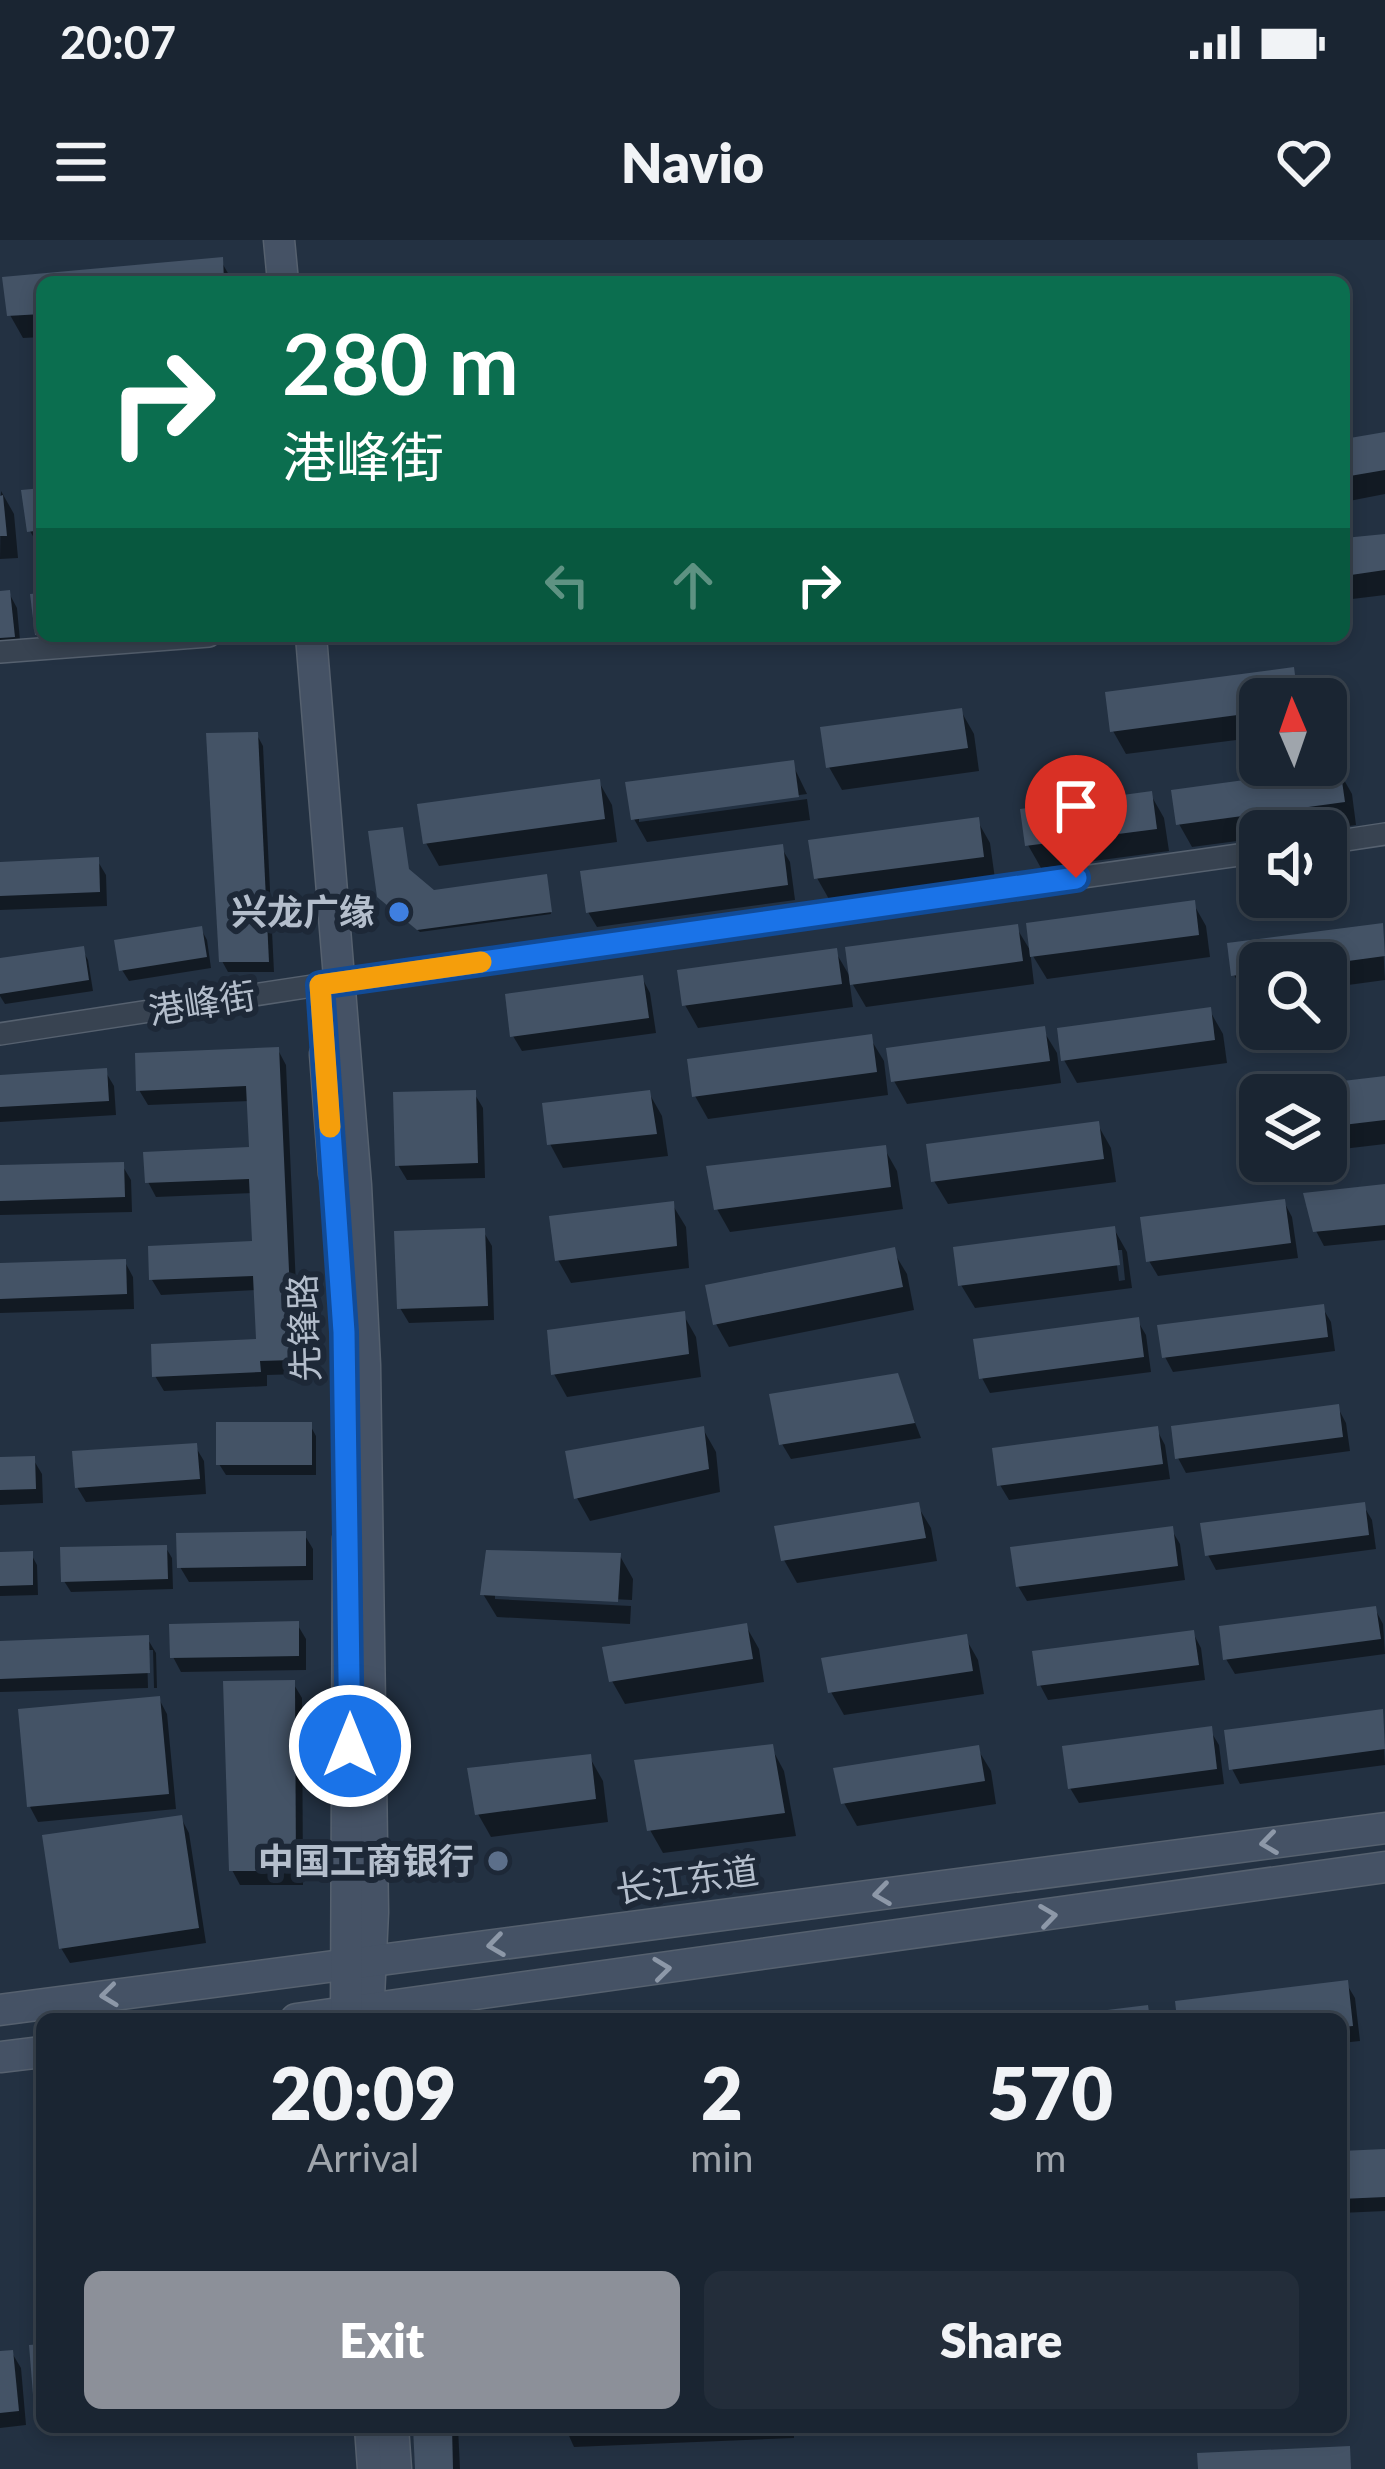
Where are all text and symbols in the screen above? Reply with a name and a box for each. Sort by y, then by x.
text: 20:07 [60,15,176,69]
icon: menu [48,129,114,195]
icon: heart [1271,129,1337,195]
text: Navio [621,130,764,195]
text: 280 m [282,312,519,413]
icon: right [84,324,240,480]
text: 港峰街 [282,424,444,489]
icon: left [534,552,600,618]
icon: ahead [660,552,726,618]
icon: right [786,552,852,618]
north arrow [1239,678,1347,786]
map controls [1239,678,1347,1182]
pin [1025,755,1127,878]
icon: arrive [1043,773,1109,839]
button: sound [1239,810,1347,918]
place label: 兴龙广缘 [231,889,375,933]
marker: 兴龙广缘 [386,899,412,925]
button: search [1239,942,1347,1050]
street label: 港峰街 [145,972,259,1032]
button: layers [1239,1074,1347,1182]
street label: 先锋路 [279,1273,327,1383]
position arrow [287,1683,413,1809]
one-way arrow [1259,1829,1279,1855]
place label: 中国工商银行 [258,1838,474,1882]
street label: 长江东道 [612,1847,761,1911]
marker: 中国工商银行 [485,1848,511,1874]
one-way arrow [873,1880,892,1906]
one-way arrow [1038,1904,1058,1930]
one-way arrow [486,1931,506,1957]
one-way arrow [652,1957,672,1983]
one-way arrow [99,1982,119,2008]
text: 20:09 [270,2049,456,2135]
text: 2 [701,2049,743,2135]
text: 570 [988,2049,1113,2135]
text: Arrival [307,2134,419,2180]
text: min [690,2134,754,2180]
text: m [1034,2134,1066,2180]
button: Exit [84,2271,680,2409]
button: Share [704,2271,1299,2409]

